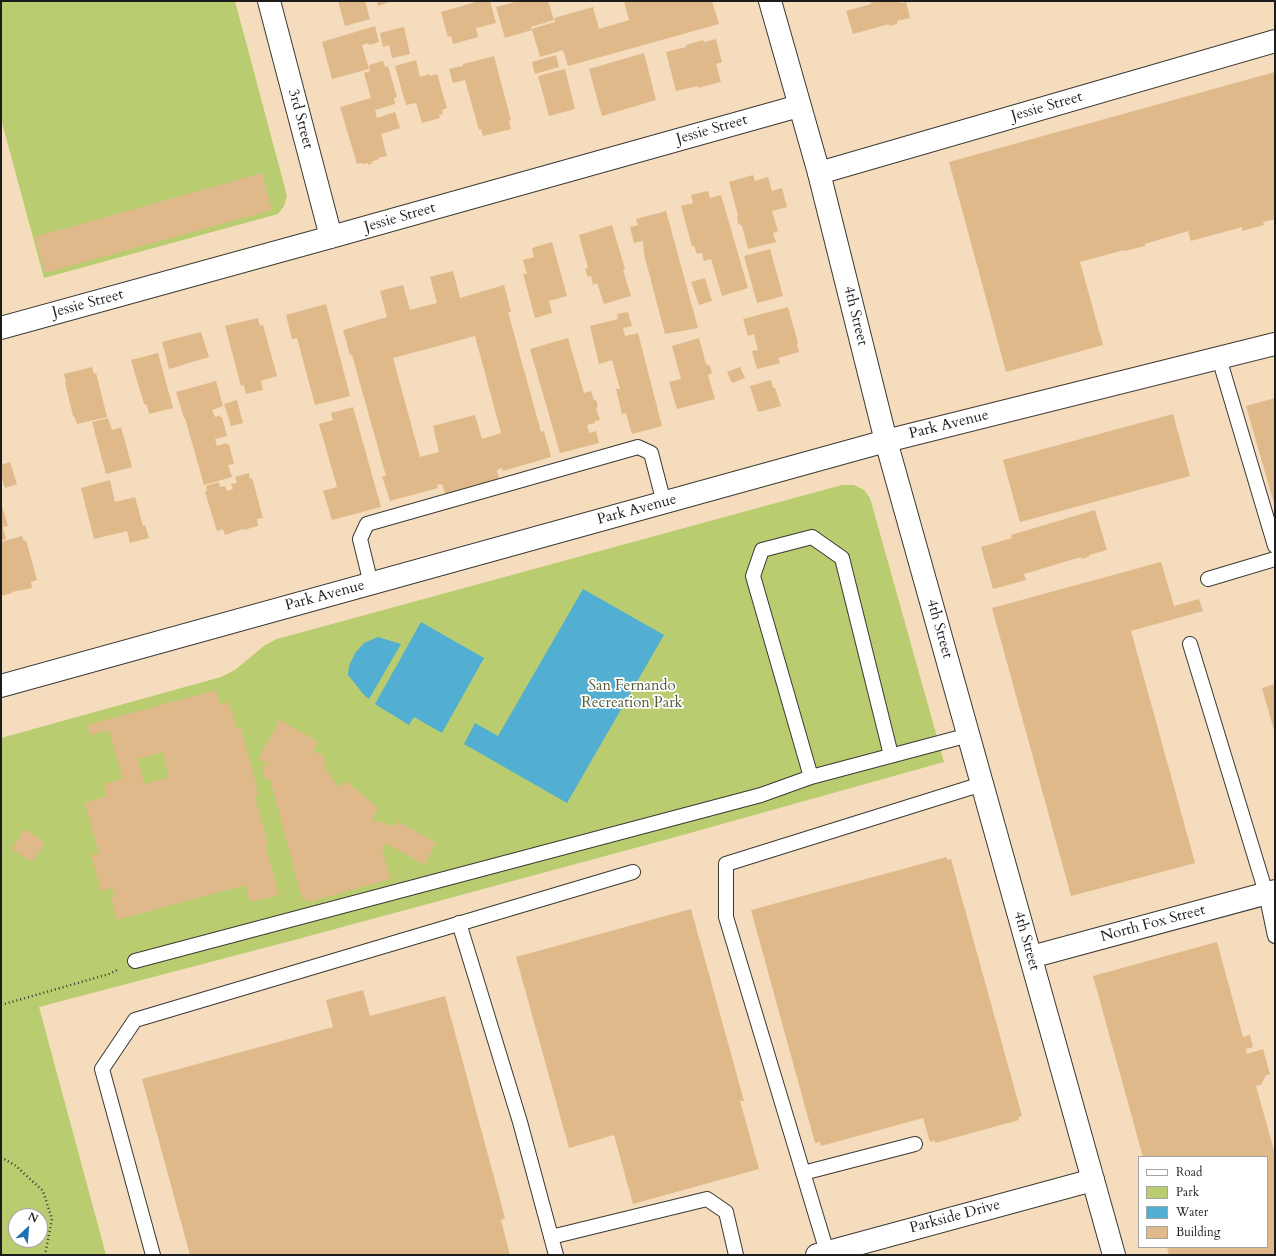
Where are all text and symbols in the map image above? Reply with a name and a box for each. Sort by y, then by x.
street label: 3rd Street [283,87,317,151]
street label: Jessie Street [1009,88,1085,126]
street label: Jessie Street [674,111,750,149]
street label: Jessie Street [362,199,438,237]
street label: 4th Street [839,284,871,348]
street label: Jessie Street [50,286,126,322]
street label: Park Avenue [907,406,991,444]
street label: Park Avenue [595,491,679,529]
street label: Park Avenue [283,577,367,615]
street label: 4th Street [922,597,956,661]
park label: San Fernando Recreation Park [581,678,683,713]
street label: North Fox Street [1099,901,1207,947]
street label: 4th Street [1009,909,1043,973]
legend [1138,1156,1268,1248]
text: Road [1176,1164,1202,1180]
text: Park [1176,1184,1199,1200]
street label: Parkside Drive [908,1196,1002,1238]
text: Water [1176,1204,1208,1220]
north arrow [8,1208,48,1248]
text: N [25,1209,41,1226]
text: Building [1176,1224,1220,1240]

